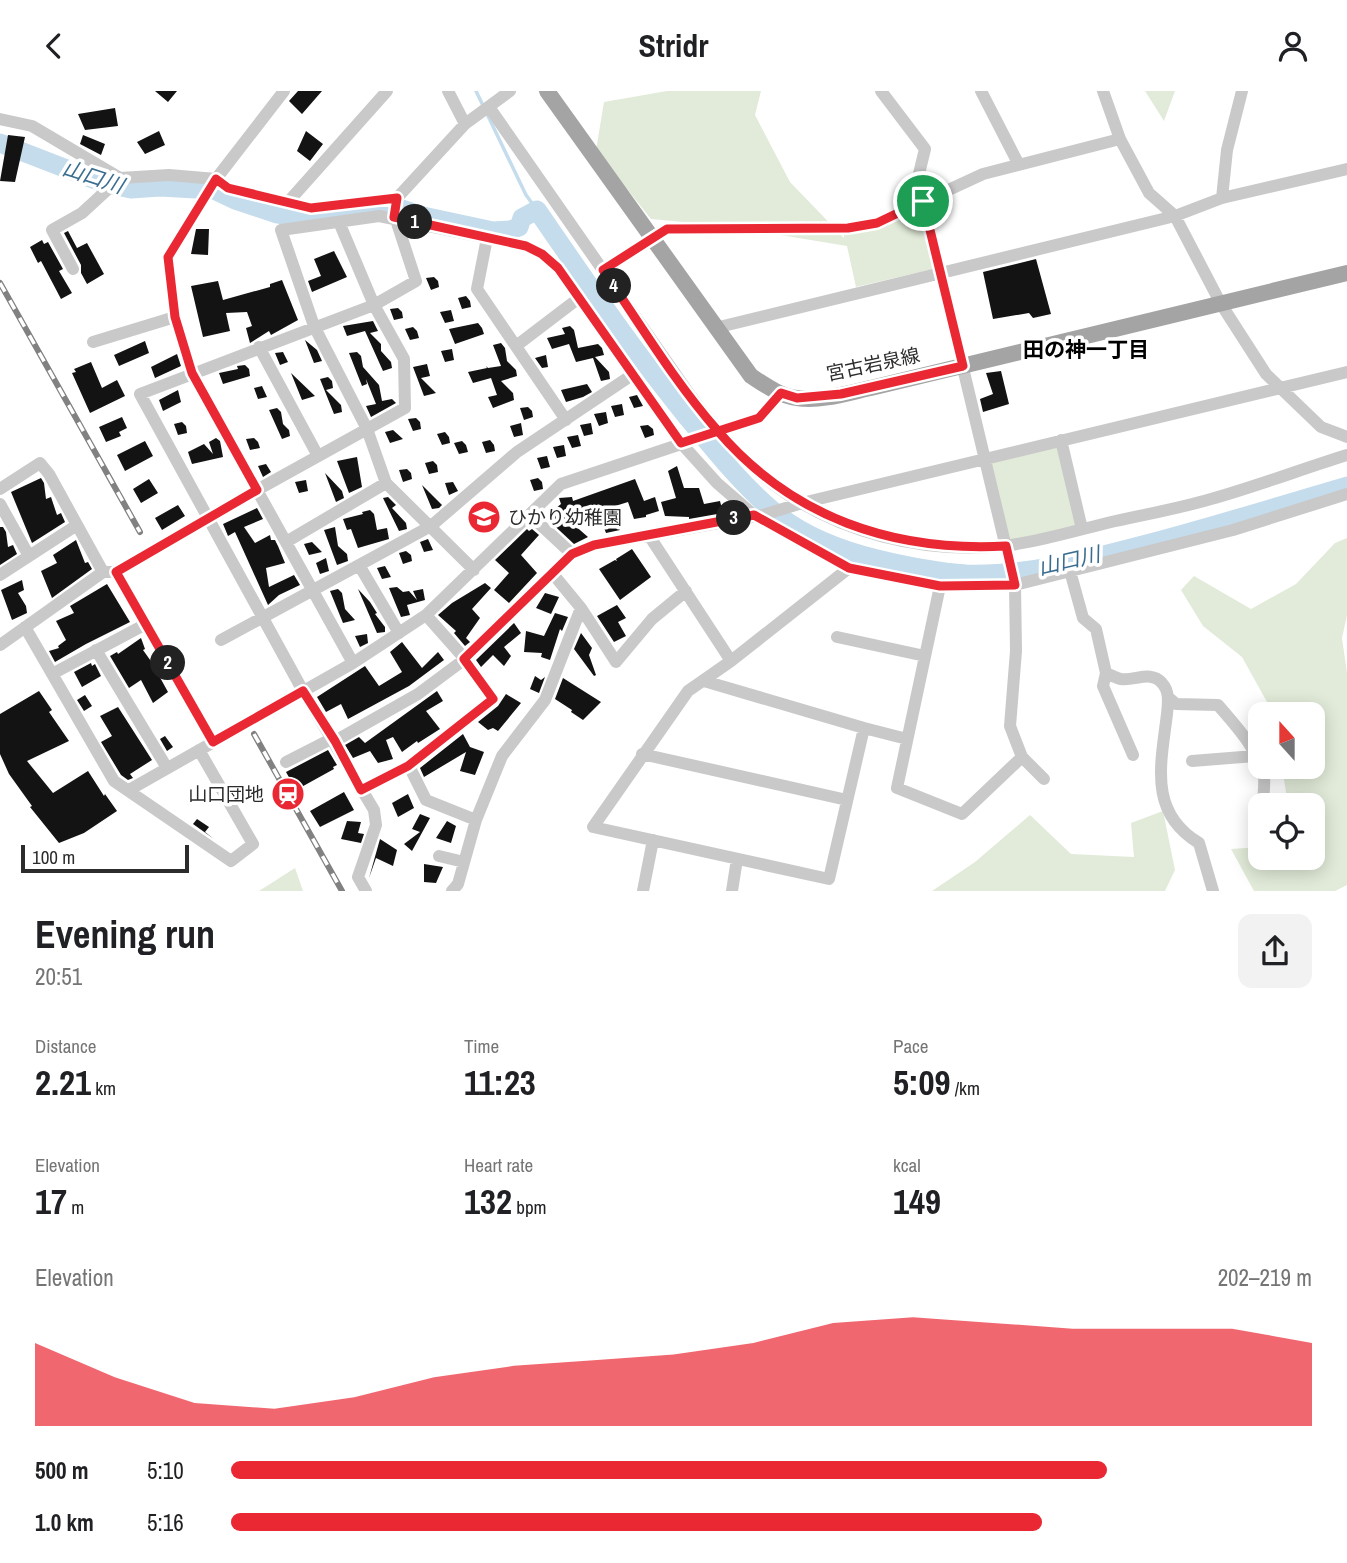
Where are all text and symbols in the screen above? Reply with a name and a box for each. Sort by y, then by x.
text: Stridr [639,24,708,67]
icon: back [35,27,73,65]
icon: person [1274,27,1312,65]
water label: 山口川 [59,153,129,201]
pin [893,171,953,231]
icon: arrive [904,182,942,220]
pin: 1 [398,205,432,239]
text: 1 [410,208,419,234]
pin: 4 [596,269,632,303]
text: 4 [609,272,618,298]
district label: 田の神一丁目 [1023,335,1149,364]
street label: 宮古岩泉線 [824,341,922,387]
school or university icon: ひかり幼稚園 [465,498,503,536]
pin: 3 [716,501,752,535]
place label: ひかり幼稚園 [508,504,622,530]
text: 3 [729,504,738,530]
water label: 山口川 [1035,539,1105,582]
pin: 2 [150,645,186,681]
text: 2 [163,649,172,675]
north arrow [1248,702,1325,779]
map controls [1248,702,1325,870]
station icon: 山口団地 [269,775,307,813]
place label: 山口団地 [188,781,264,807]
button: locate [1248,793,1325,870]
scale bar [21,842,189,874]
text: 100 m [32,844,75,870]
text: Evening run [35,909,215,960]
button: share [1238,914,1312,988]
text: 20:51 [35,961,82,992]
text: Distance [35,1033,96,1059]
text: Time [464,1033,499,1059]
text: Pace [893,1033,929,1059]
text: 2.21 [35,1059,91,1106]
text: 11:23 [464,1059,536,1106]
text: 5:09 [893,1059,950,1106]
text: km [91,1075,116,1101]
text: /km [950,1075,980,1101]
text: Elevation [35,1152,100,1178]
text: Heart rate [464,1152,533,1178]
text: kcal [893,1152,921,1178]
text: 17 [35,1178,67,1225]
text: 132 [464,1178,512,1225]
text: 149 [893,1178,941,1225]
text: m [67,1194,84,1220]
text: bpm [512,1194,547,1220]
text: Elevation [35,1262,114,1293]
text: 202–219 m [1218,1262,1312,1293]
text: 500 m [35,1455,88,1486]
text: 5:10 [147,1455,184,1486]
text: 1.0 km [35,1507,94,1538]
text: 5:16 [147,1507,184,1538]

